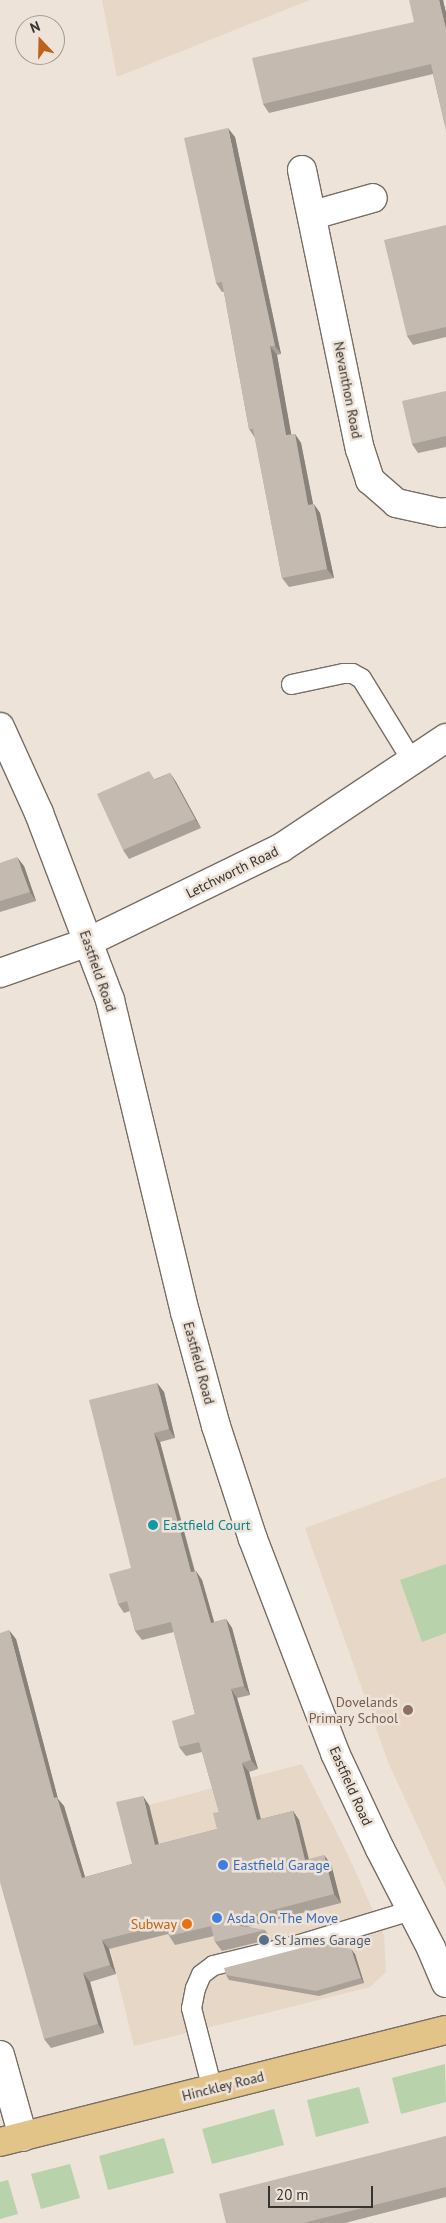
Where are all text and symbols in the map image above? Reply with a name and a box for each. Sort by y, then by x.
north arrow [15,15,65,65]
text: N [27,17,42,37]
street label: Nevanthon Road [330,340,366,440]
street label: Letchworth Road [183,842,281,902]
street label: Eastfield Road [76,928,120,1014]
street label: Eastfield Road [180,1320,218,1406]
place label: Eastfield Court [163,1517,251,1533]
marker: Eastfield Court [147,1519,159,1531]
place label: Dovelands Primary School [308,1694,398,1726]
marker: Dovelands Primary School [402,1704,414,1716]
street label: Eastfield Road [326,1744,376,1828]
place label: Eastfield Garage [233,1857,330,1873]
marker: Eastfield Garage [217,1859,229,1871]
place label: Asda On The Move [227,1910,339,1926]
marker: Asda On The Move [211,1912,223,1924]
place label: Subway [131,1916,177,1932]
marker: Subway [181,1918,193,1930]
place label: St James Garage [274,1932,371,1948]
marker: St James Garage [258,1934,270,1946]
street label: Hinckley Road [180,2068,266,2104]
scale bar [271,2176,376,2208]
text: 20 m [276,2185,309,2204]

